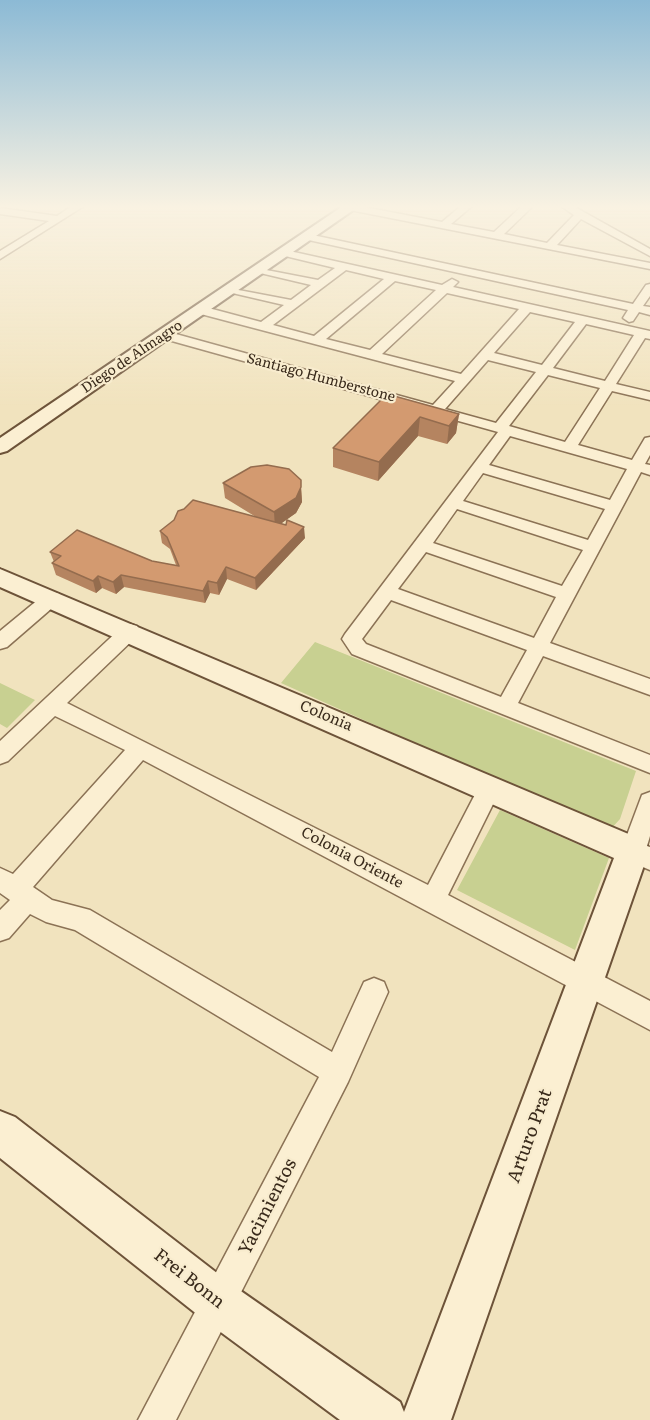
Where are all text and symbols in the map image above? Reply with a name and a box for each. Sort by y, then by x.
street label: Diego de Almagro [78,317,186,397]
street label: Santiago Humberstone [245,350,397,406]
street label: Colonia [297,697,355,735]
street label: Colonia Oriente [298,824,406,892]
street label: Arturo Prat [503,1086,557,1186]
street label: Yacimientos [234,1155,302,1259]
street label: Frei Bonn [149,1245,229,1313]

